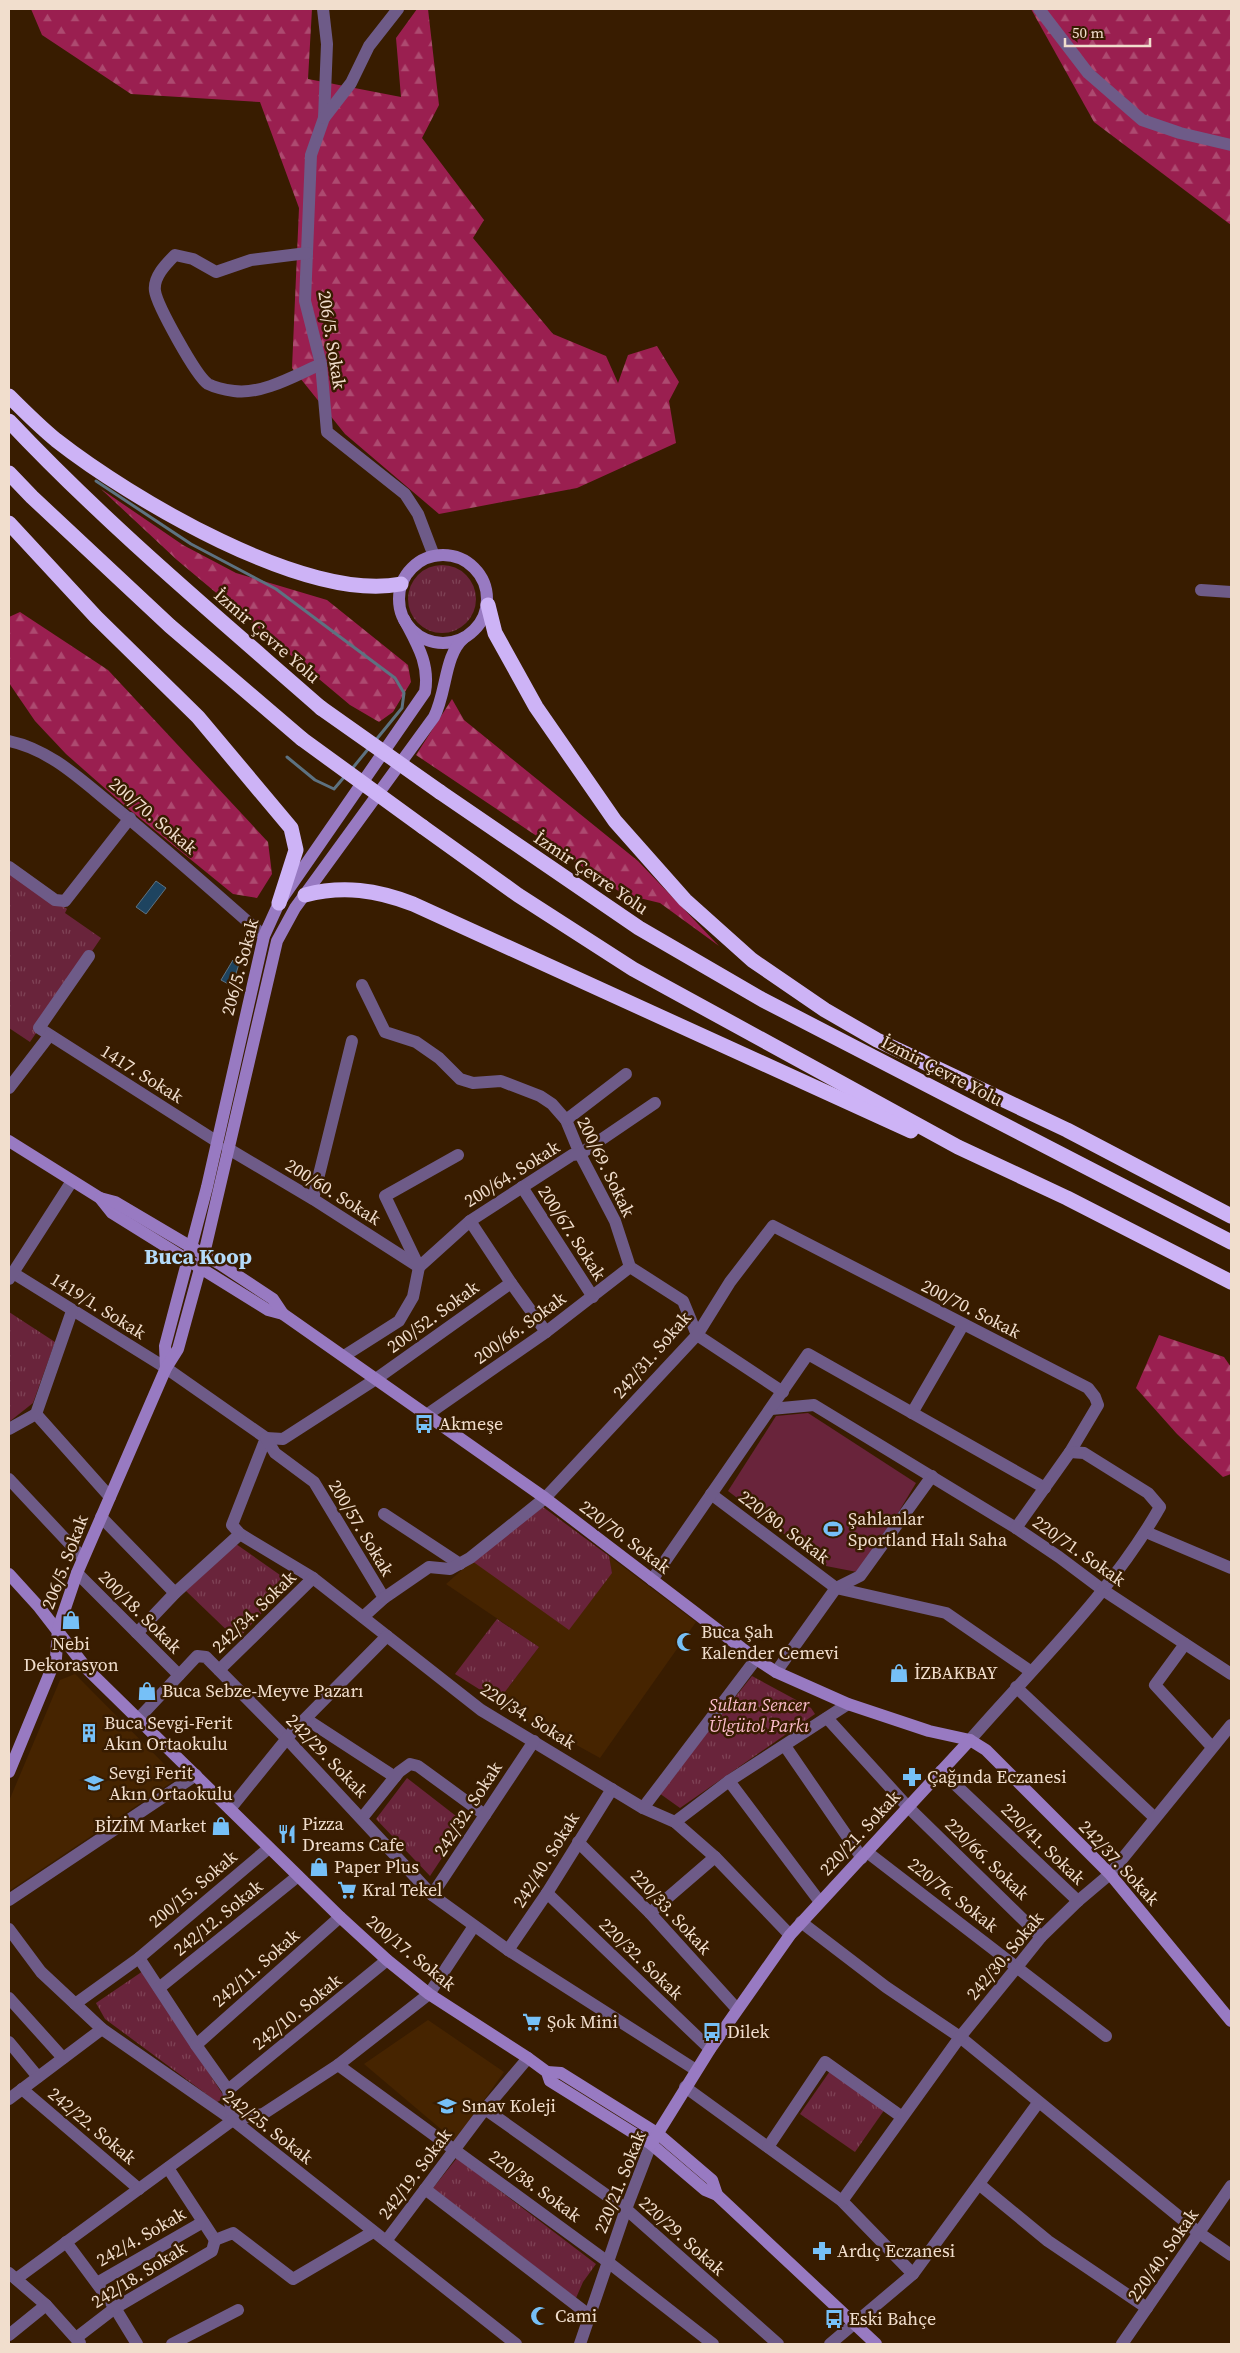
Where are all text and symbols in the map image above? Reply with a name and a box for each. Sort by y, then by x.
scale bar [1065,15,1150,47]
text: 50 m [1072,22,1104,43]
street label: 206/5. Sokak [312,289,353,391]
street label: İzmir Çevre Yolu [209,583,326,689]
street label: 200/70. Sokak [104,771,203,860]
street label: İzmir Çevre Yolu [529,825,653,920]
street label: 206/5. Sokak [215,916,264,1018]
street label: İzmir Çevre Yolu [877,1029,1007,1112]
street label: 1417. Sokak [96,1038,189,1109]
street label: 200/69. Sokak [571,1113,641,1221]
street label: 200/64. Sokak [459,1134,564,1213]
street label: 200/60. Sokak [281,1152,386,1231]
street label: 200/67. Sokak [532,1181,612,1285]
district label: Buca Koop [144,1241,252,1271]
street label: 1419/1. Sokak [46,1266,151,1345]
street label: 200/70. Sokak [917,1273,1025,1344]
street label: 200/52. Sokak [382,1275,484,1359]
street label: 200/66. Sokak [469,1286,571,1370]
street label: 242/31. Sokak [607,1305,697,1404]
place label: Akmeşe [439,1411,503,1436]
bus stop icon: Akmeşe [413,1413,435,1435]
street label: 200/57. Sokak [323,1475,400,1581]
street label: 220/80. Sokak [734,1484,835,1569]
street label: 220/70. Sokak [575,1494,676,1579]
place label: Şahlanlar Sportland Halı Saha [848,1506,1008,1552]
street label: 220/71. Sokak [1028,1509,1131,1592]
street label: 206/5. Sokak [35,1511,94,1613]
sports icon: Şahlanlar Sportland Halı Saha [822,1518,844,1540]
street label: 200/18. Sokak [93,1565,188,1659]
street label: 242/34. Sokak [206,1565,301,1658]
shop icon: Nebi Dekorasyon [60,1609,82,1631]
place label: Buca Şah Kalender Cemevi [701,1619,839,1665]
place label: Nebi Dekorasyon [23,1631,119,1677]
mosque icon: Buca Şah Kalender Cemevi [675,1631,697,1653]
place label: İZBAKBAY [914,1660,998,1685]
shop icon: İZBAKBAY [888,1662,910,1684]
street label: 220/34. Sokak [476,1676,581,1755]
place label: Buca Sebze-Meyve Pazarı [162,1678,363,1703]
shop icon: Buca Sebze-Meyve Pazarı [136,1680,158,1702]
park label: Sultan Sencer Ülgütol Parkı [709,1692,810,1738]
street label: 242/29. Sokak [281,1708,374,1803]
place label: Buca Sevgi-Ferit Akın Ortaokulu [104,1710,233,1756]
building icon: Buca Sevgi-Ferit Akın Ortaokulu [78,1722,100,1744]
street label: 242/32. Sokak [428,1756,508,1861]
place label: Sevgi Ferit Akın Ortaokulu [109,1760,233,1806]
place label: Çağında Eczanesi [927,1764,1067,1789]
pharmacy icon: Çağında Eczanesi [901,1766,923,1788]
school or university icon: Sevgi Ferit Akın Ortaokulu [83,1772,105,1794]
street label: 220/21. Sokak [814,1784,906,1881]
street label: 220/41. Sokak [996,1797,1091,1890]
street label: 242/40. Sokak [506,1807,585,1912]
place label: Pizza Dreams Cafe [302,1811,404,1857]
street label: 220/66. Sokak [940,1812,1035,1905]
place label: BİZİM Market [95,1813,206,1838]
shop icon: BİZİM Market [210,1815,232,1837]
street label: 242/37. Sokak [1073,1815,1166,1911]
restaurant icon: Pizza Dreams Cafe [276,1823,298,1845]
street label: 200/15. Sokak [143,1844,242,1933]
street label: 220/76. Sokak [903,1851,1004,1938]
place label: Paper Plus [334,1854,419,1879]
shop icon: Paper Plus [308,1856,330,1878]
street label: 220/33. Sokak [625,1864,718,1960]
street label: 242/12. Sokak [168,1874,268,1961]
place label: Kral Tekel [362,1877,442,1902]
supermarket icon: Kral Tekel [336,1879,358,1901]
street label: 242/30. Sokak [960,1906,1049,2005]
street label: 200/17. Sokak [361,1909,461,1996]
street label: 220/32. Sokak [594,1912,689,2005]
street label: 242/11. Sokak [207,1923,305,2013]
street label: 242/10. Sokak [247,1968,347,2055]
place label: Şok Mini [547,2009,618,2034]
supermarket icon: Şok Mini [521,2011,543,2033]
place label: Dilek [727,2019,770,2044]
bus stop icon: Dilek [701,2021,723,2043]
street label: 242/22. Sokak [43,2081,142,2170]
street label: 242/25. Sokak [218,2083,319,2170]
place label: Sınav Koleji [462,2093,556,2118]
school or university icon: Sınav Koleji [436,2095,458,2117]
street label: 242/19. Sokak [372,2123,457,2224]
street label: 220/21. Sokak [588,2127,651,2237]
street label: 220/38. Sokak [484,2144,587,2228]
street label: 220/29. Sokak [634,2190,731,2281]
street label: 242/4. Sokak [91,2201,190,2272]
street label: 220/40. Sokak [1121,2203,1204,2306]
street label: 242/18. Sokak [86,2235,191,2314]
place label: Ardıç Eczanesi [837,2238,955,2263]
pharmacy icon: Ardıç Eczanesi [811,2240,833,2262]
place label: Cami [555,2303,597,2328]
mosque icon: Cami [529,2305,551,2327]
place label: Eski Bahçe [849,2306,936,2331]
bus stop icon: Eski Bahçe [823,2308,845,2330]

